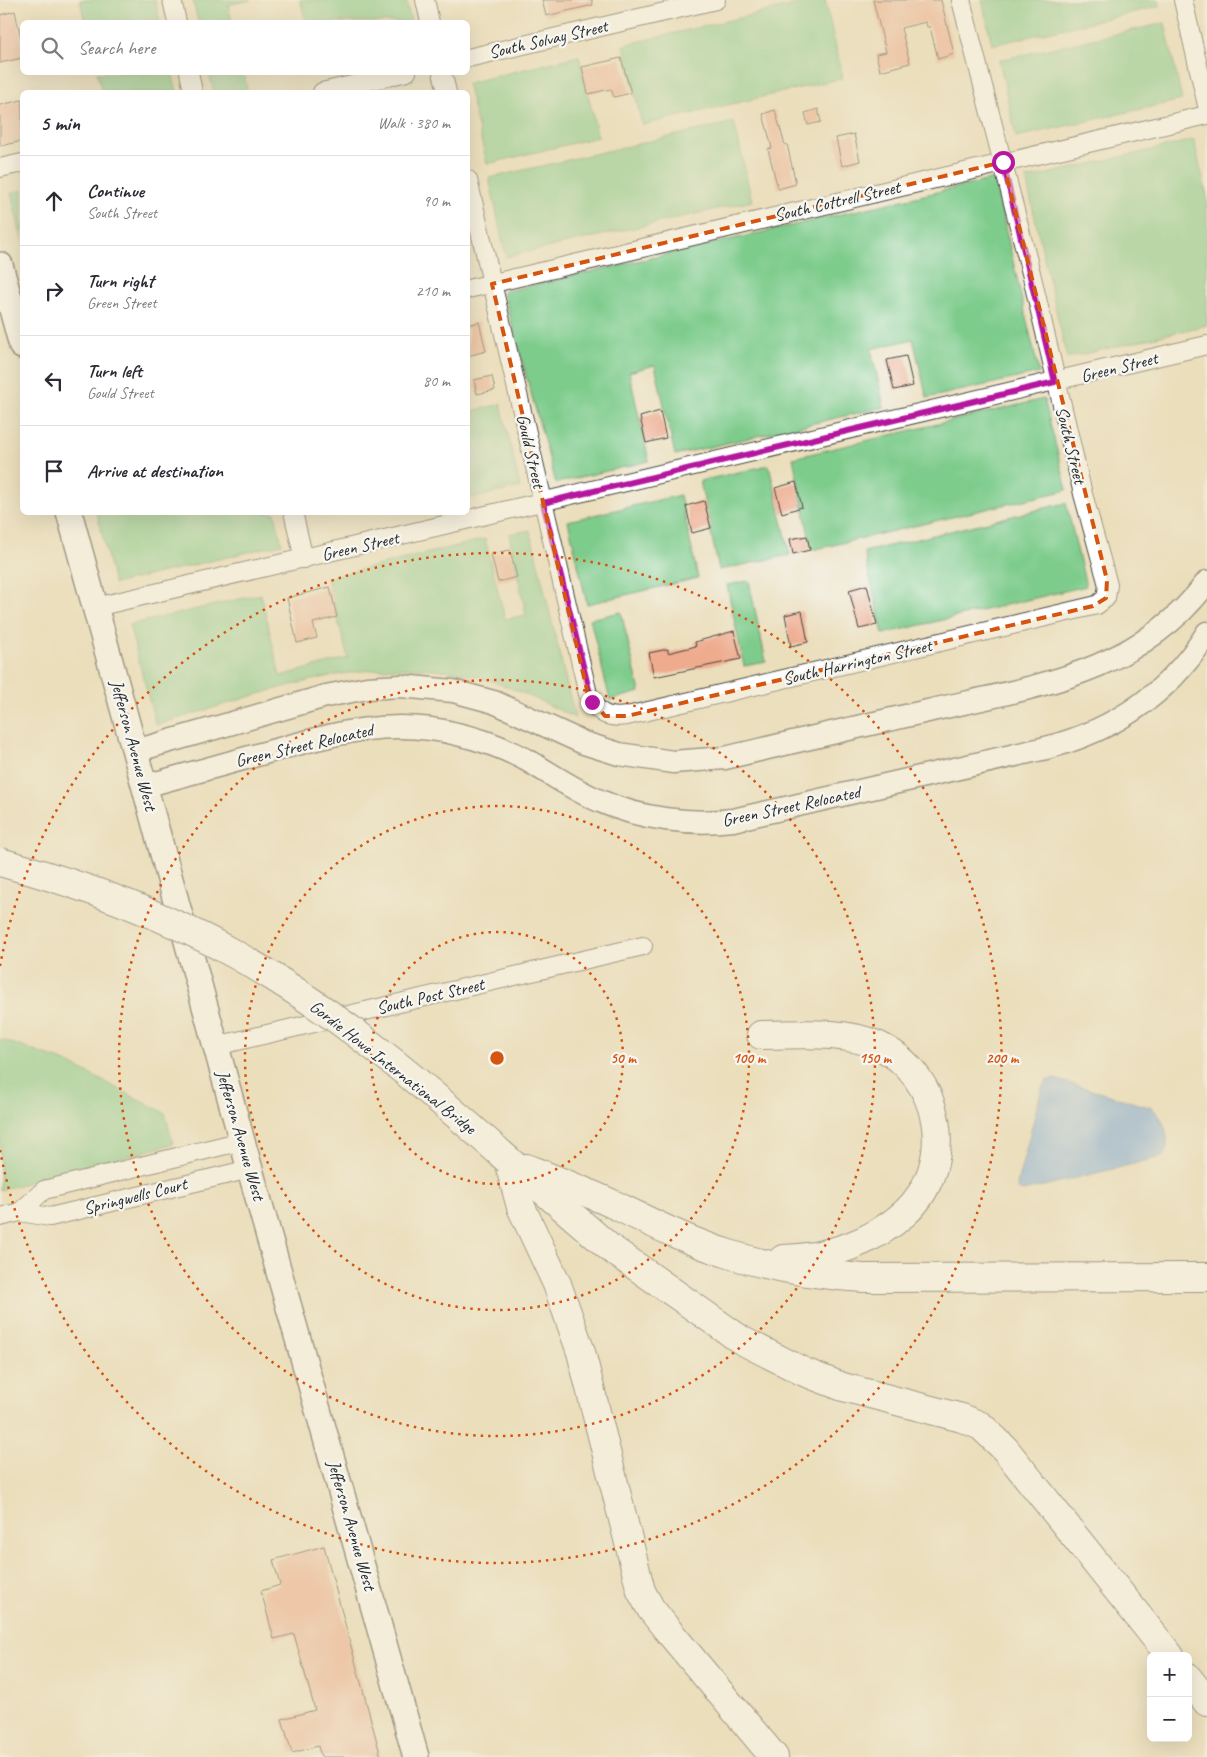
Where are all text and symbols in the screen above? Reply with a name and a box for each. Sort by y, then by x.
street label: South Solvay Street [486,14,612,63]
search box [20,20,470,75]
icon: search [38,34,66,62]
text: Search here [78,36,155,60]
text: 5 min [40,110,80,136]
text: Walk · 380 m [378,113,450,133]
route start [992,151,1015,174]
street label: South Cottrell Street [772,175,904,226]
text: Continue [87,179,144,203]
icon: ahead [40,187,68,215]
text: 90 m [423,191,450,211]
text: South Street [87,203,157,223]
text: Turn right [87,269,154,293]
icon: right [40,277,68,305]
text: 210 m [416,281,450,301]
text: Green Street [87,293,157,313]
street label: Green Street [1078,346,1162,387]
text: Turn left [87,359,142,383]
icon: left [40,367,68,395]
text: 80 m [423,371,450,391]
text: Gould Street [87,383,154,403]
street label: South Street [1051,404,1092,488]
street label: Gould Street [512,412,551,492]
icon: arrive [40,457,68,485]
text: Arrive at destination [87,459,223,483]
street label: Green Street [319,526,403,566]
street label: South Harrington Street [780,634,936,690]
street label: Jefferson Avenue West [106,676,163,815]
route end [581,691,604,714]
street label: Green Street Relocated [233,718,378,772]
street label: Green Street Relocated [720,780,865,831]
street label: South Post Street [374,973,488,1019]
street label: Gordie Howe International Bridge [305,995,482,1140]
centre of rings [488,1049,506,1067]
text: 50 m [610,1049,637,1068]
text: 100 m [733,1049,767,1068]
text: 150 m [859,1049,893,1068]
text: 200 m [986,1049,1020,1068]
street label: Jefferson Avenue West [212,1066,271,1205]
street label: Springwells Court [81,1172,191,1219]
street label: Jefferson Avenue West [323,1456,382,1595]
map controls [1147,1652,1192,1742]
button: + [1147,1652,1192,1697]
button: − [1147,1697,1192,1742]

